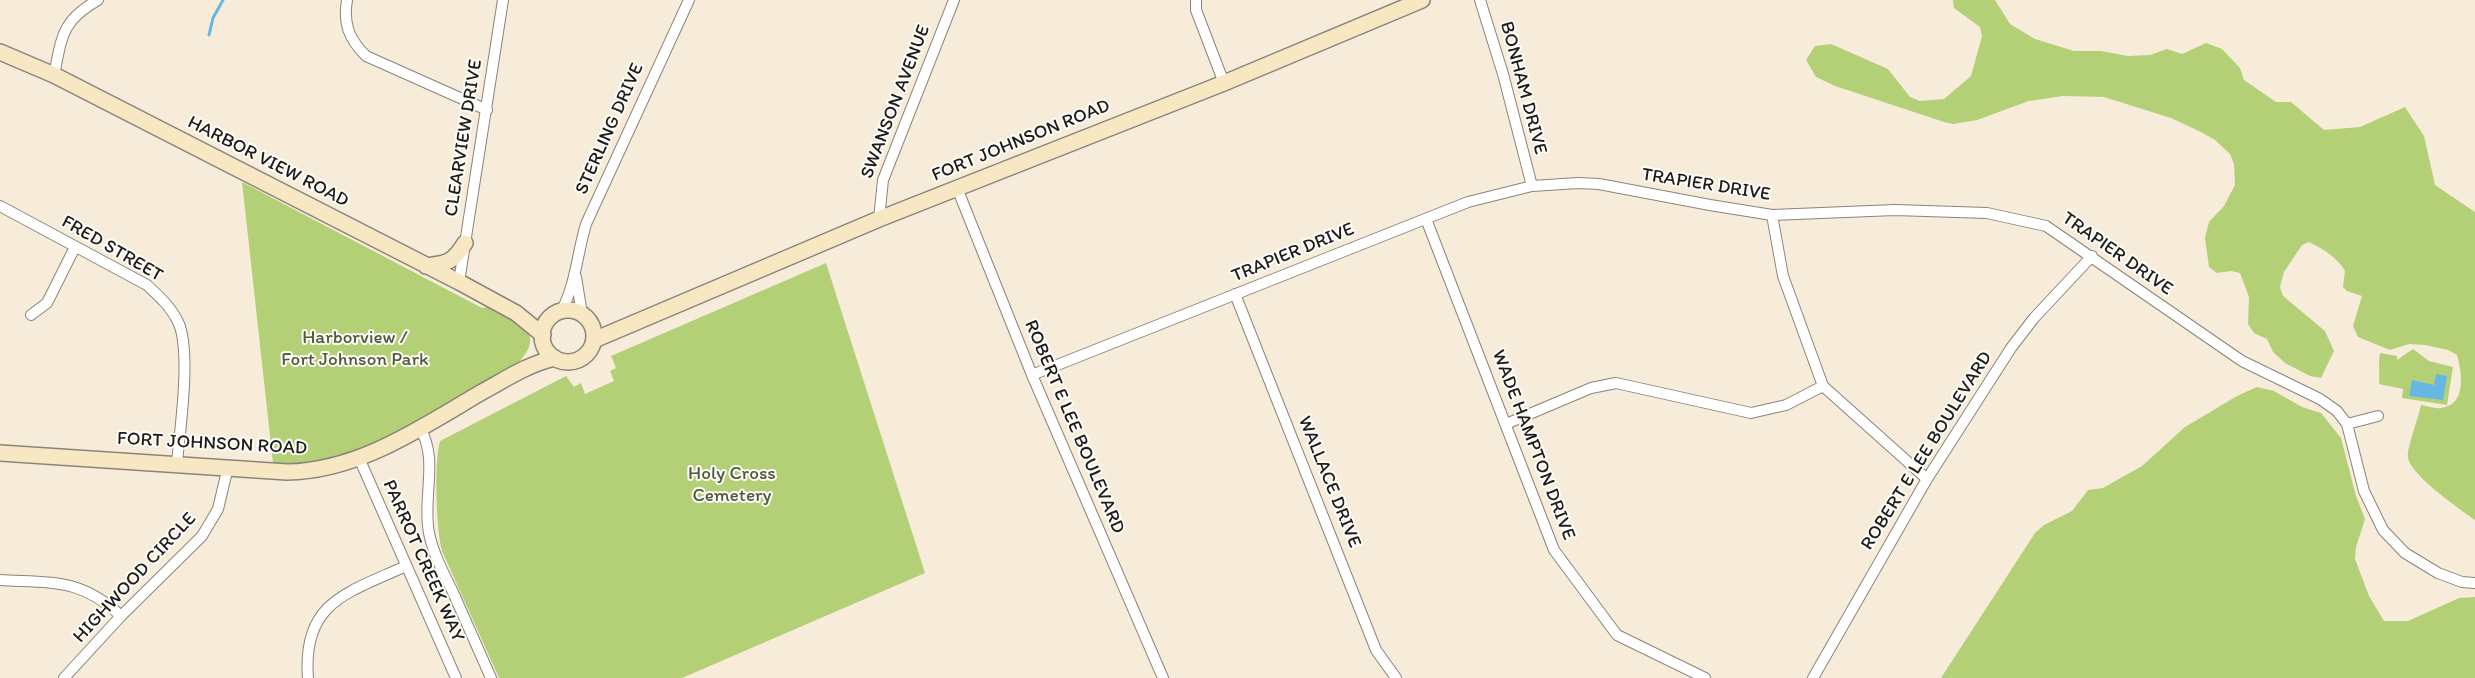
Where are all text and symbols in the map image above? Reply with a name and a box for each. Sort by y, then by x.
street label: BONHAM DRIVE [1494,19,1552,157]
street label: SWANSON AVENUE [856,22,936,182]
street label: CLEARVIEW DRIVE [440,58,488,218]
street label: STERLING DRIVE [571,60,649,198]
street label: FORT JOHNSON ROAD [929,95,1113,187]
street label: HARBOR VIEW ROAD [184,111,352,213]
street label: TRAPIER DRIVE [1640,164,1772,206]
street label: TRAPIER DRIVE [2057,207,2177,301]
street label: FRED STREET [57,211,167,287]
street label: TRAPIER DRIVE [1228,218,1358,288]
street label: ROBERT E LEE BOULEVARD [1019,317,1129,537]
park label: Harborview / Fort Johnson Park [281,327,429,371]
street label: WADE HAMPTON DRIVE [1486,347,1580,543]
street label: ROBERT E LEE BOULEVARD [1856,347,1998,555]
street label: WALLACE DRIVE [1292,413,1366,551]
street label: FORT JOHNSON ROAD [117,428,307,460]
park label: Holy Cross Cemetery [688,463,776,507]
street label: PARROT CREEK WAY [377,476,469,646]
street label: HIGHWOOD CIRCLE [69,508,201,648]

